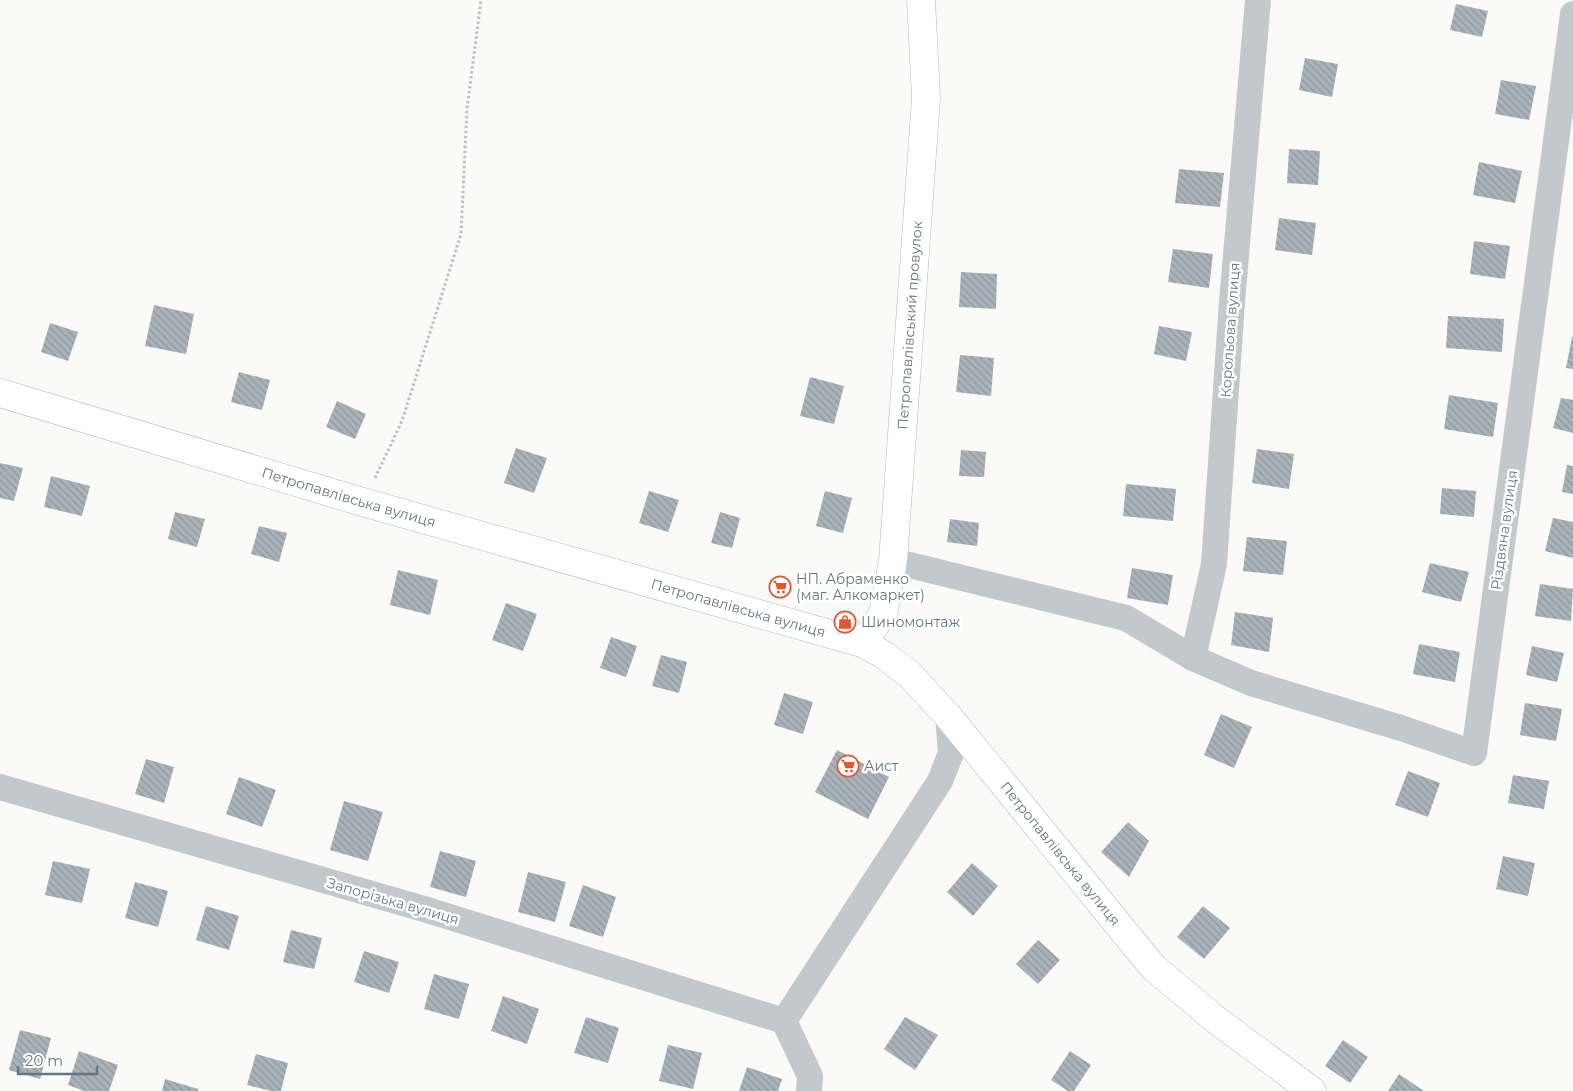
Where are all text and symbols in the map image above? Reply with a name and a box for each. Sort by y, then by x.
street label: Петропавлівський провулок [893,220,926,430]
street label: Корольова вулиця [1216,262,1244,398]
street label: Петропавлівська вулиця [260,463,438,531]
street label: Різдвяна вулиця [1487,469,1521,591]
place label: НП. Абраменко (маг. Алкомаркет) [796,570,925,604]
street label: Петропавлівська вулиця [649,575,828,641]
supermarket icon: НП. Абраменко (маг. Алкомаркет) [768,575,792,599]
shop icon: Шиномонтаж [833,610,857,634]
place label: Шиномонтаж [861,613,960,631]
supermarket icon: Аист [836,754,860,778]
place label: Аист [864,757,899,775]
street label: Петропавлівська вулиця [996,778,1124,929]
street label: Запорізька вулиця [325,874,461,928]
scale bar [18,1044,96,1076]
text: 20 m [25,1051,63,1070]

